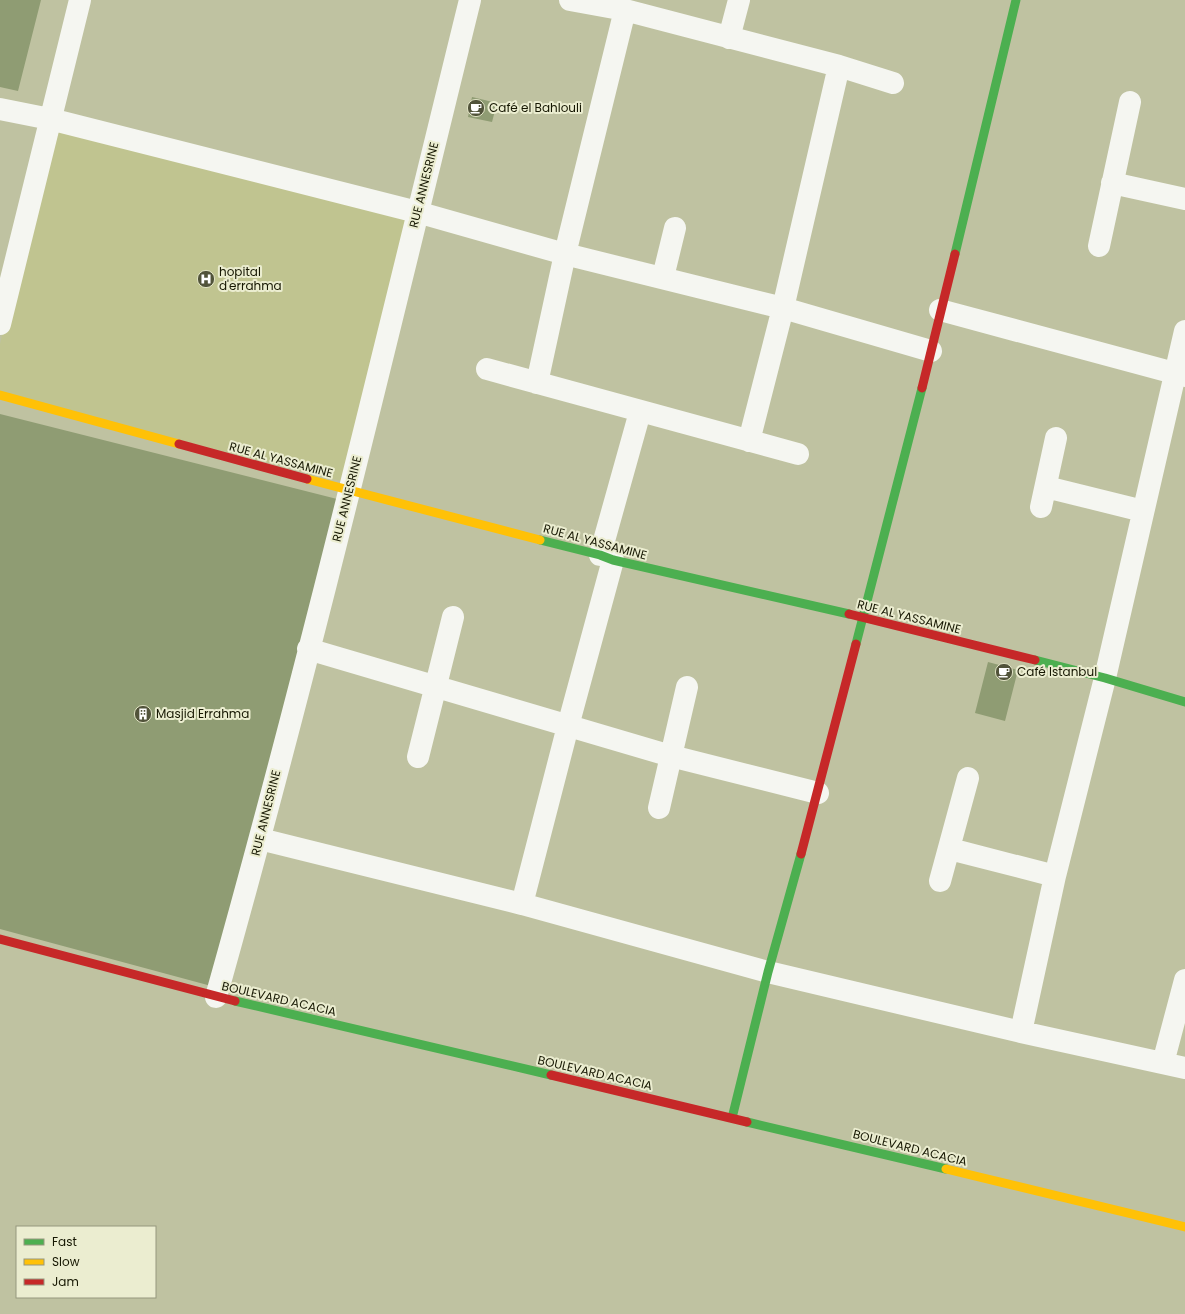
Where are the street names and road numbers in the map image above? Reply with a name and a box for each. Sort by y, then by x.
street label: RUE ANNESRINE [405,140,442,230]
street label: RUE AL YASSAMINE [228,438,335,481]
street label: RUE ANNESRINE [328,454,365,544]
street label: RUE AL YASSAMINE [542,520,649,563]
street label: RUE AL YASSAMINE [855,595,963,638]
street label: RUE ANNESRINE [247,768,284,858]
street label: BOULEVARD ACACIA [220,977,338,1020]
street label: BOULEVARD ACACIA [536,1051,654,1094]
street label: BOULEVARD ACACIA [851,1125,969,1170]

